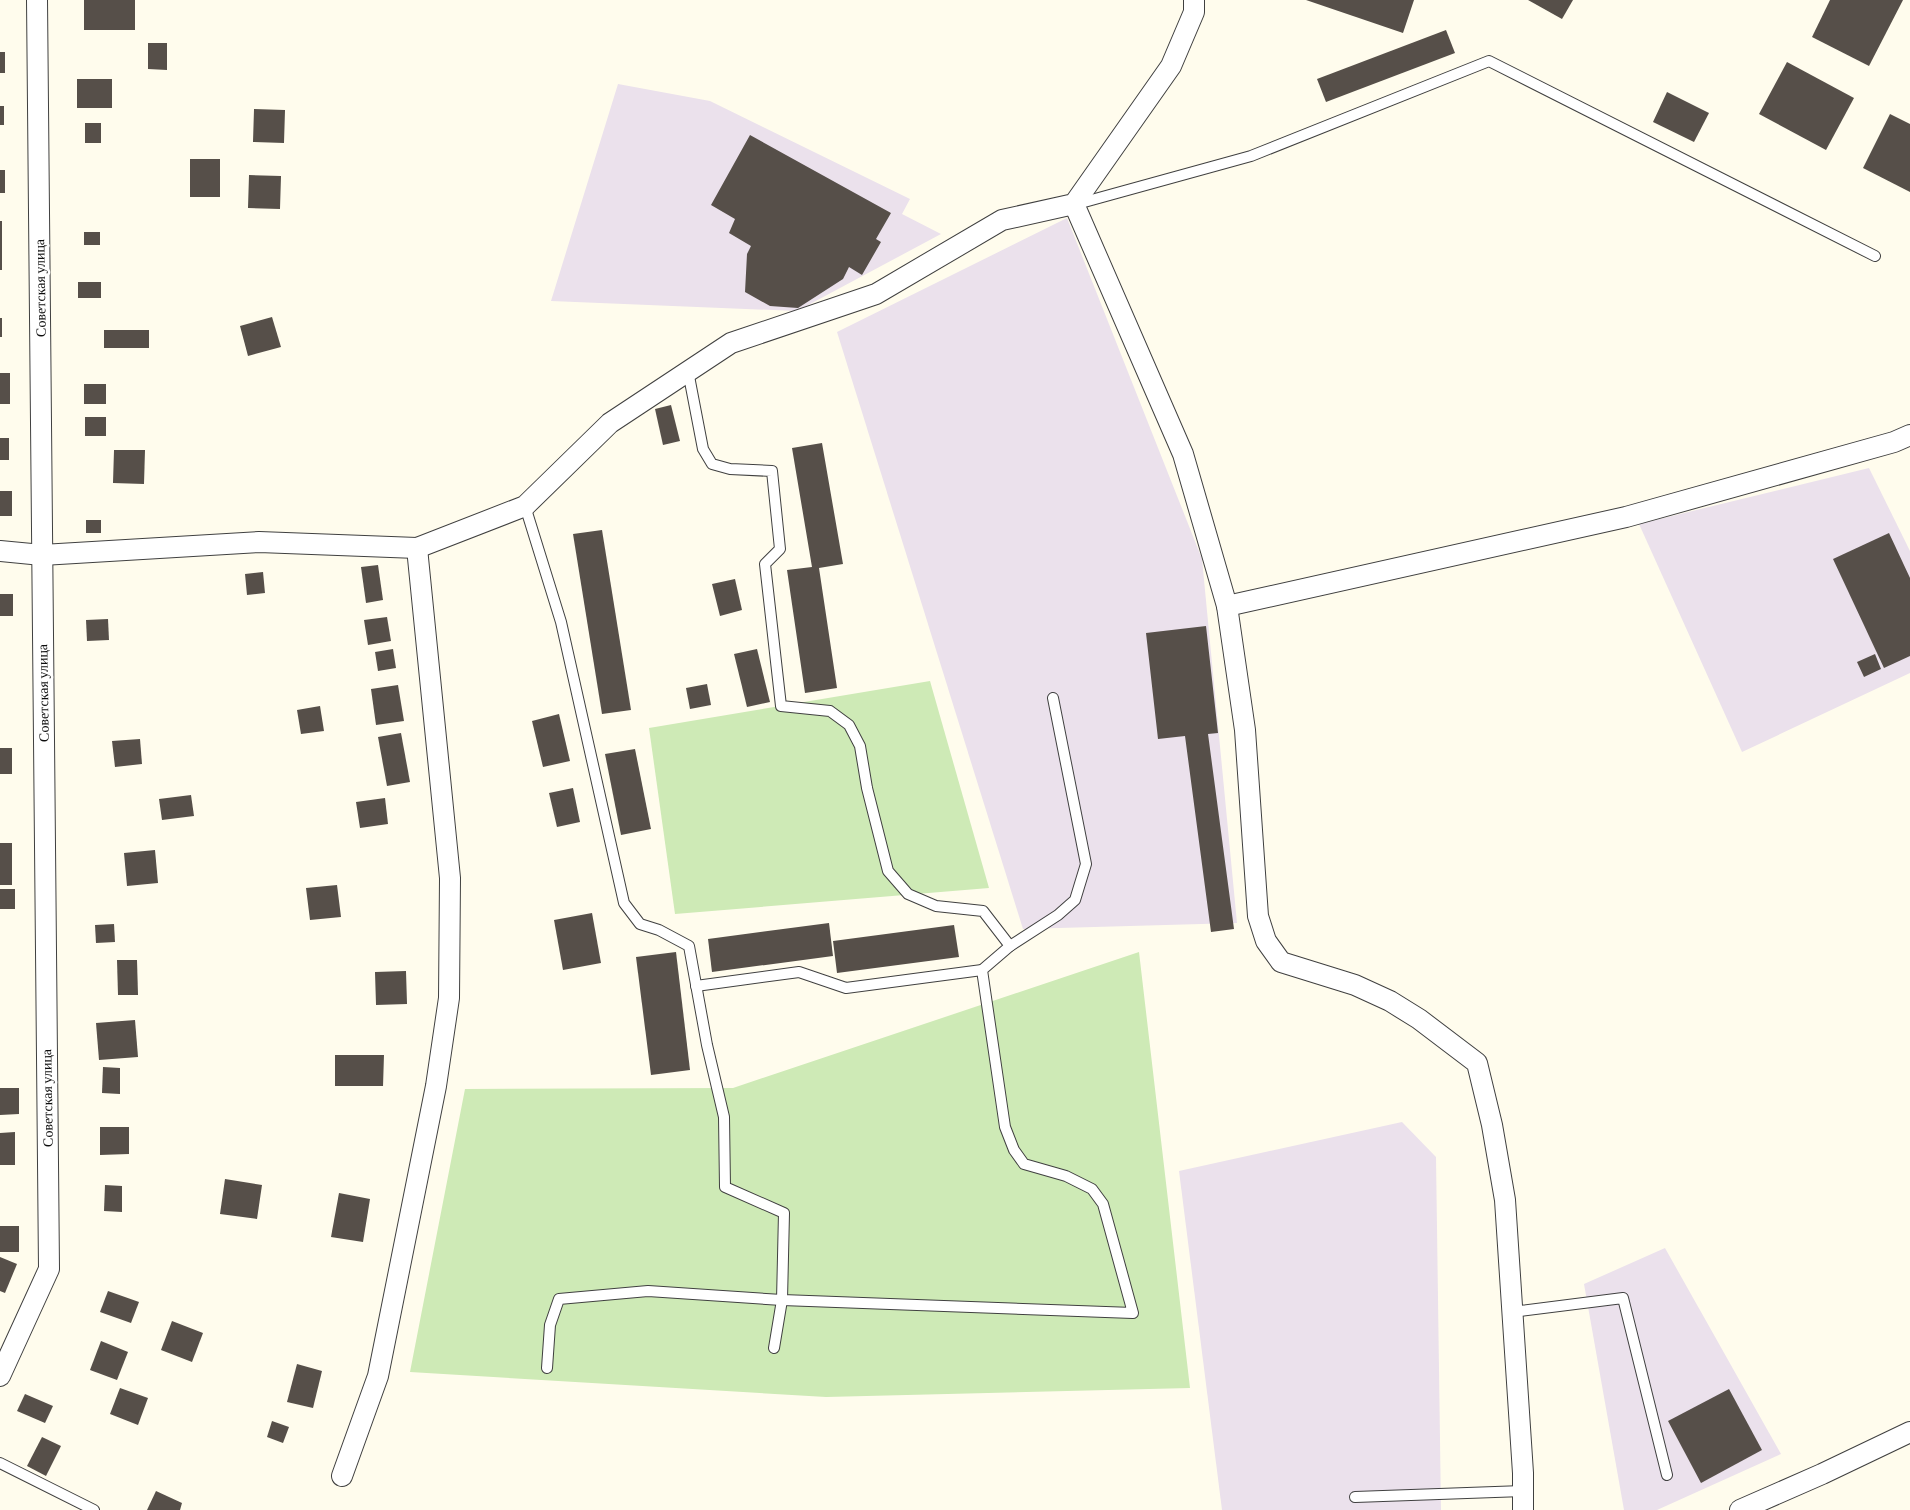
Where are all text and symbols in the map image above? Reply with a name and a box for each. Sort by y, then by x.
street label: Советская улица [31,238,49,337]
street label: Советская улица [34,643,52,742]
street label: Советская улица [38,1048,56,1147]

